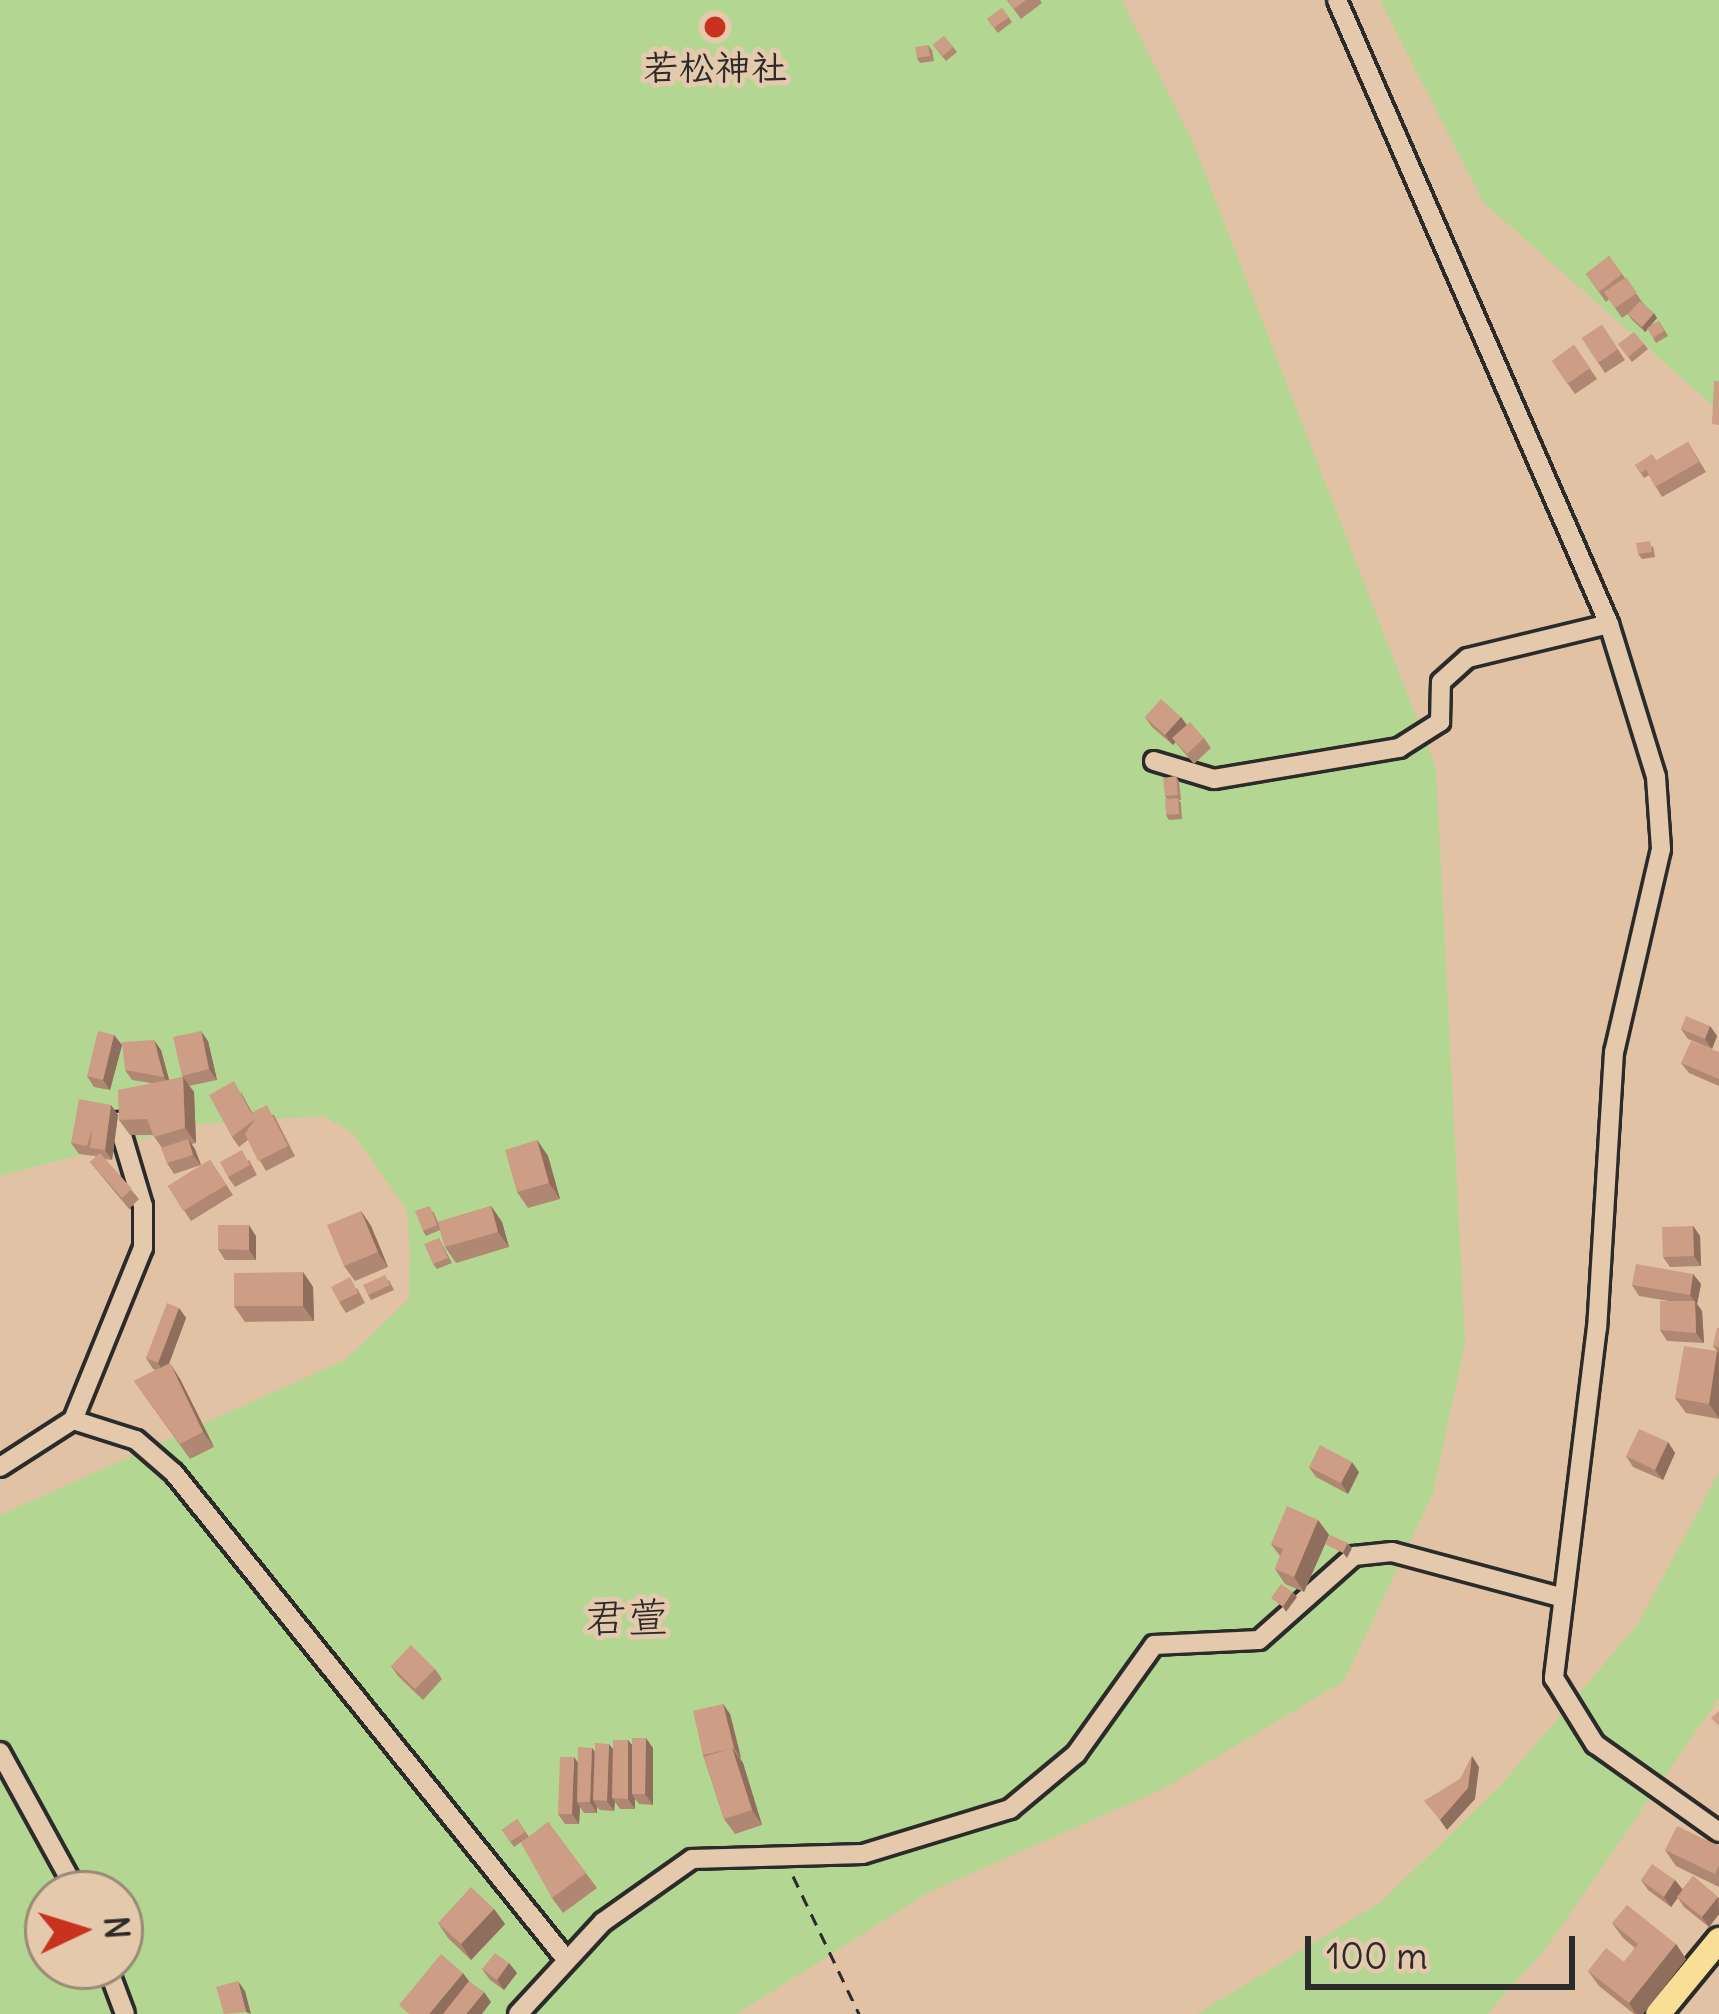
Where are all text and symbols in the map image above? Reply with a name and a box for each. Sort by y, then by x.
marker: 若松神社 [702,14,728,40]
place label: 若松神社 [643,46,787,90]
district label: 君萱 [585,1592,669,1642]
north arrow [24,1870,144,1990]
scale bar [1311,1912,1581,1986]
text: N [95,1915,139,1941]
text: 100 m [1326,1934,1428,1979]

